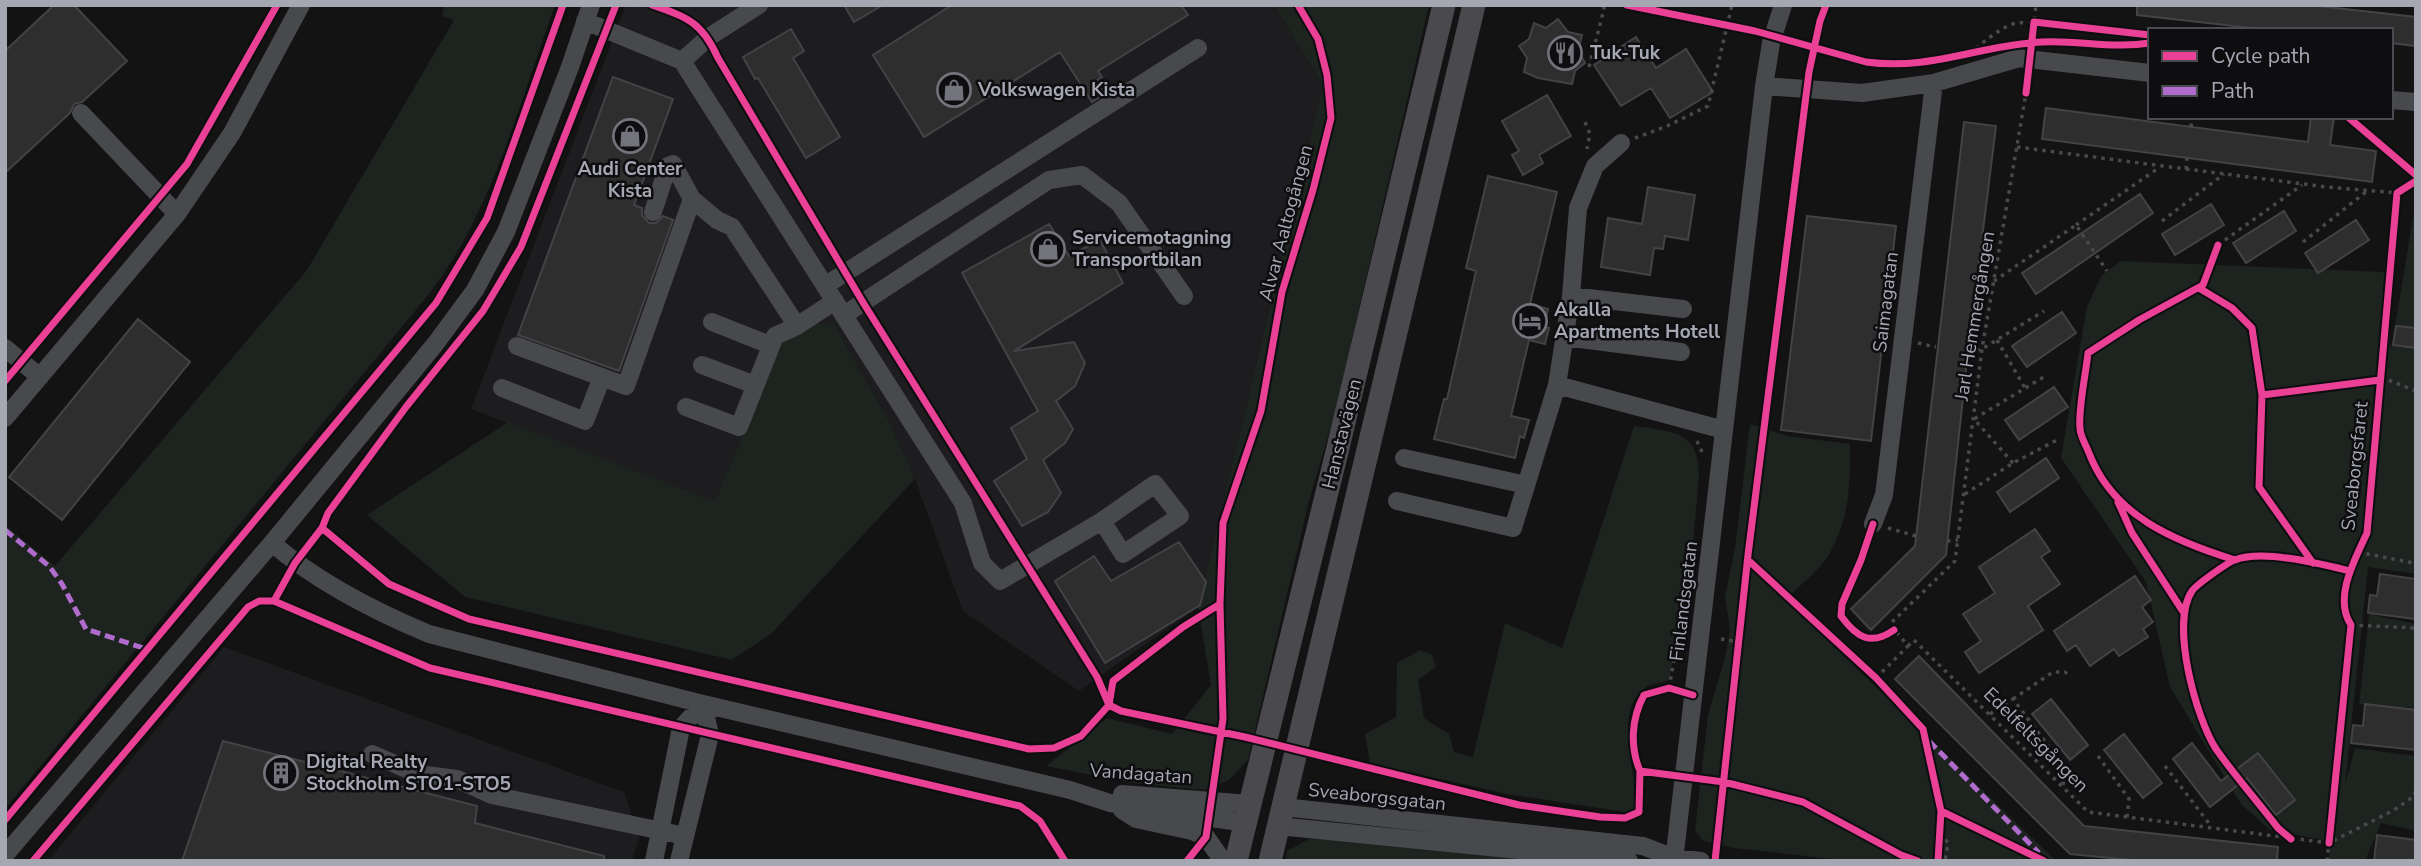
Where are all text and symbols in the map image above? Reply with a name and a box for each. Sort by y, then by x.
legend [2148,28,2393,119]
restaurant icon: Tuk-Tuk [1546,34,1584,72]
place label: Tuk-Tuk [1590,40,1661,66]
text: Cycle path [2211,42,2310,70]
shop icon: Volkswagen Kista [935,71,973,109]
place label: Volkswagen Kista [977,77,1135,103]
text: Path [2211,77,2254,105]
shop icon: Audi Center Kista [611,117,649,155]
street label: Alvar Aaltogången [1253,142,1319,304]
place label: Audi Center Kista [577,156,683,204]
place label: Servicemotagning Transportbilan [1072,225,1231,273]
street label: Jarl Hemmergången [1949,229,2001,404]
shop icon: Servicemotagning Transportbilan [1029,230,1067,268]
street label: Saimagatan [1867,250,1905,354]
place label: Akalla Apartments Hotell [1554,297,1720,345]
hotel icon: Akalla Apartments Hotell [1511,302,1549,340]
street label: Hanstavägen [1316,376,1368,492]
street label: Sveaborgsfaret [2335,400,2375,532]
street label: Finlandsgatan [1664,539,1704,663]
street label: Edelfeltsgången [1978,682,2094,798]
place label: Digital Realty Stockholm STO1-STO5 [306,749,511,797]
building icon: Digital Realty Stockholm STO1-STO5 [262,754,300,792]
street label: Vandagatan [1088,757,1193,791]
street label: Sveaborgsgatan [1307,777,1447,817]

